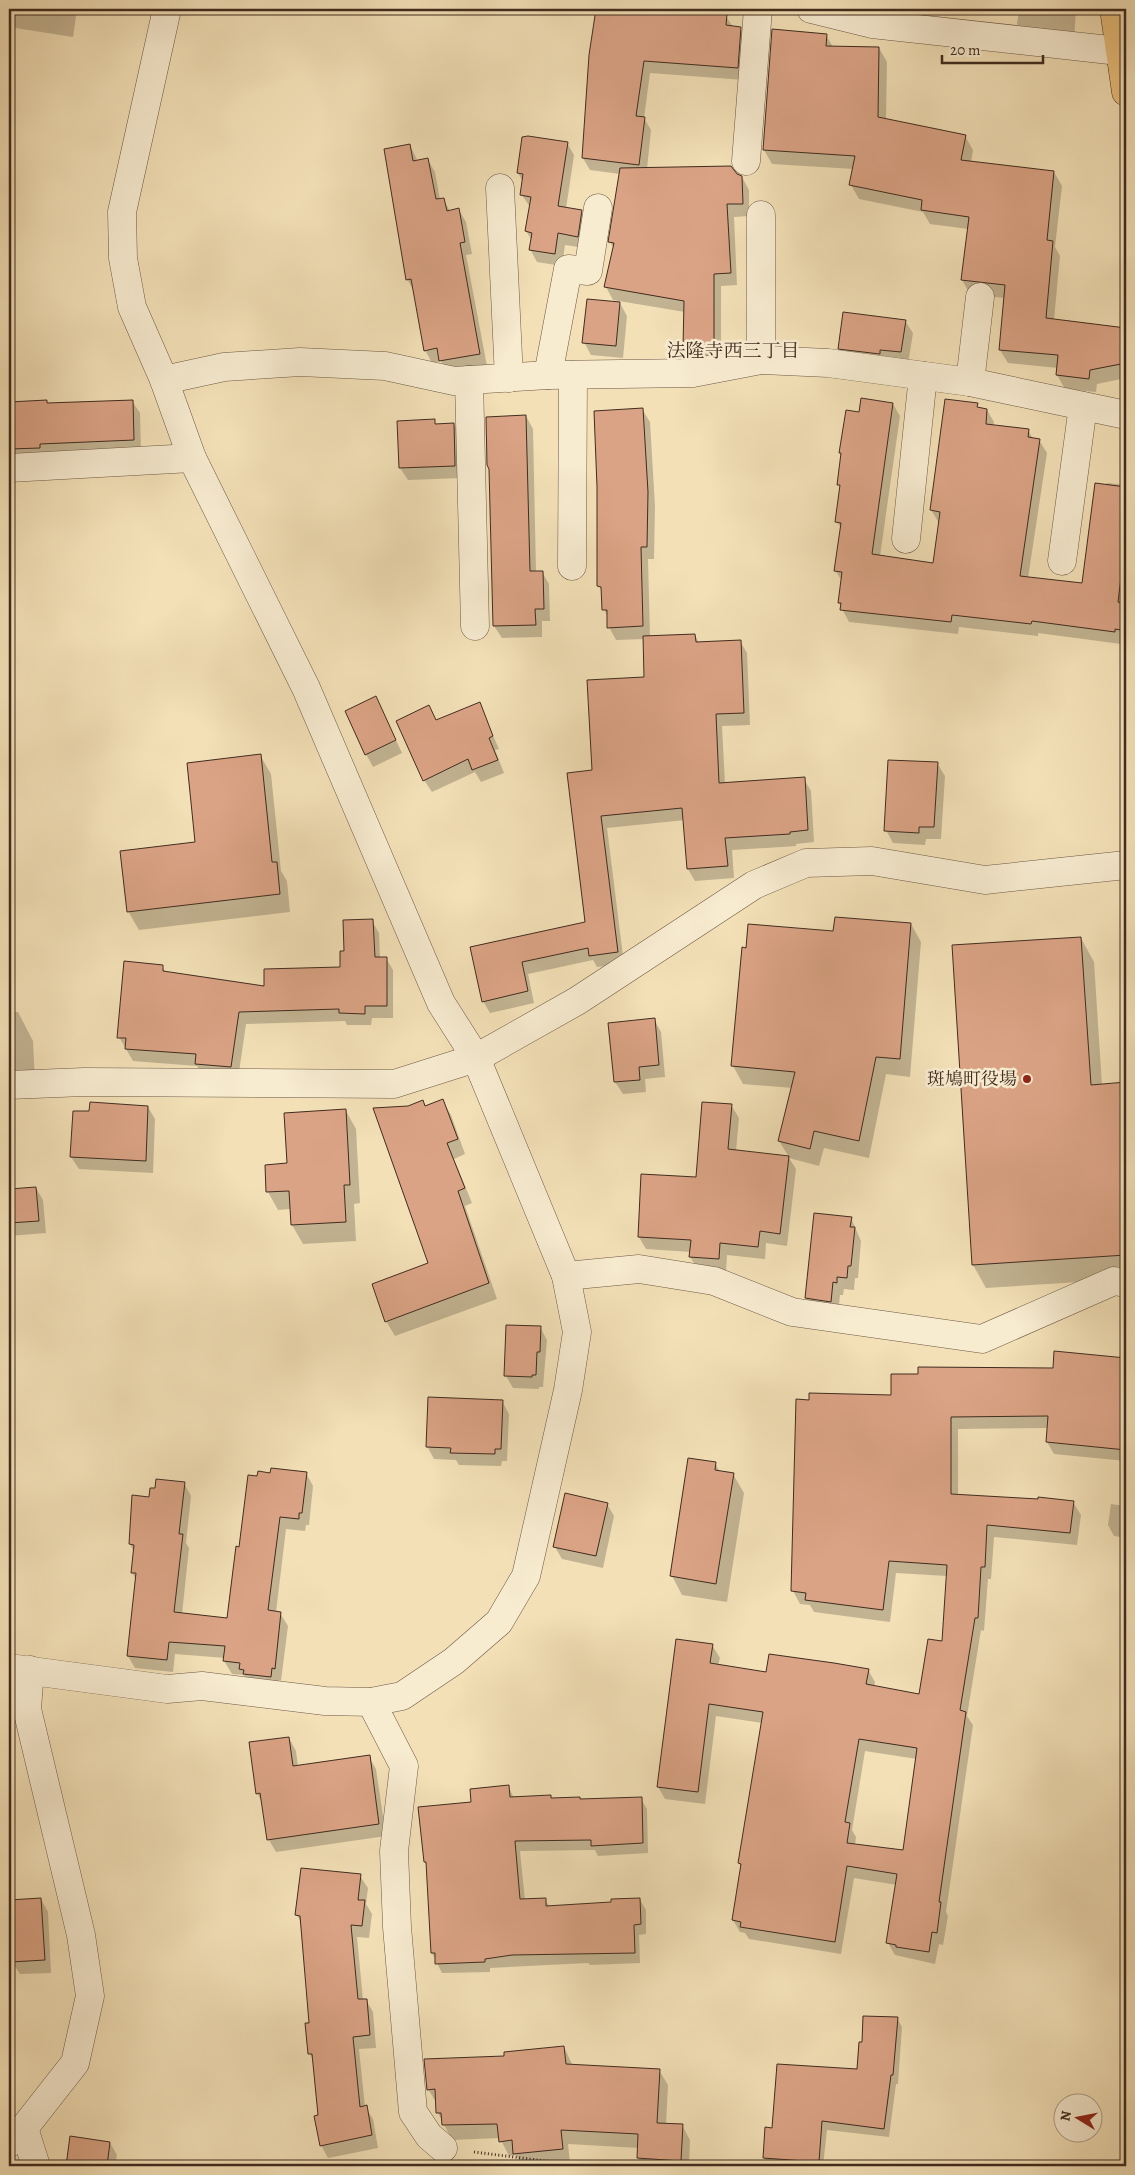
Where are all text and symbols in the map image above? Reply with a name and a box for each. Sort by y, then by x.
scale bar [942,32,1044,64]
text: 20 m [950,40,981,60]
district label: 法隆寺西三丁目 [666,338,800,364]
place label: 斑鳩町役場 [927,1067,1017,1091]
marker: 斑鳩町役場 [1021,1073,1033,1085]
north arrow [1052,2092,1102,2142]
text: N [1055,2109,1076,2123]

